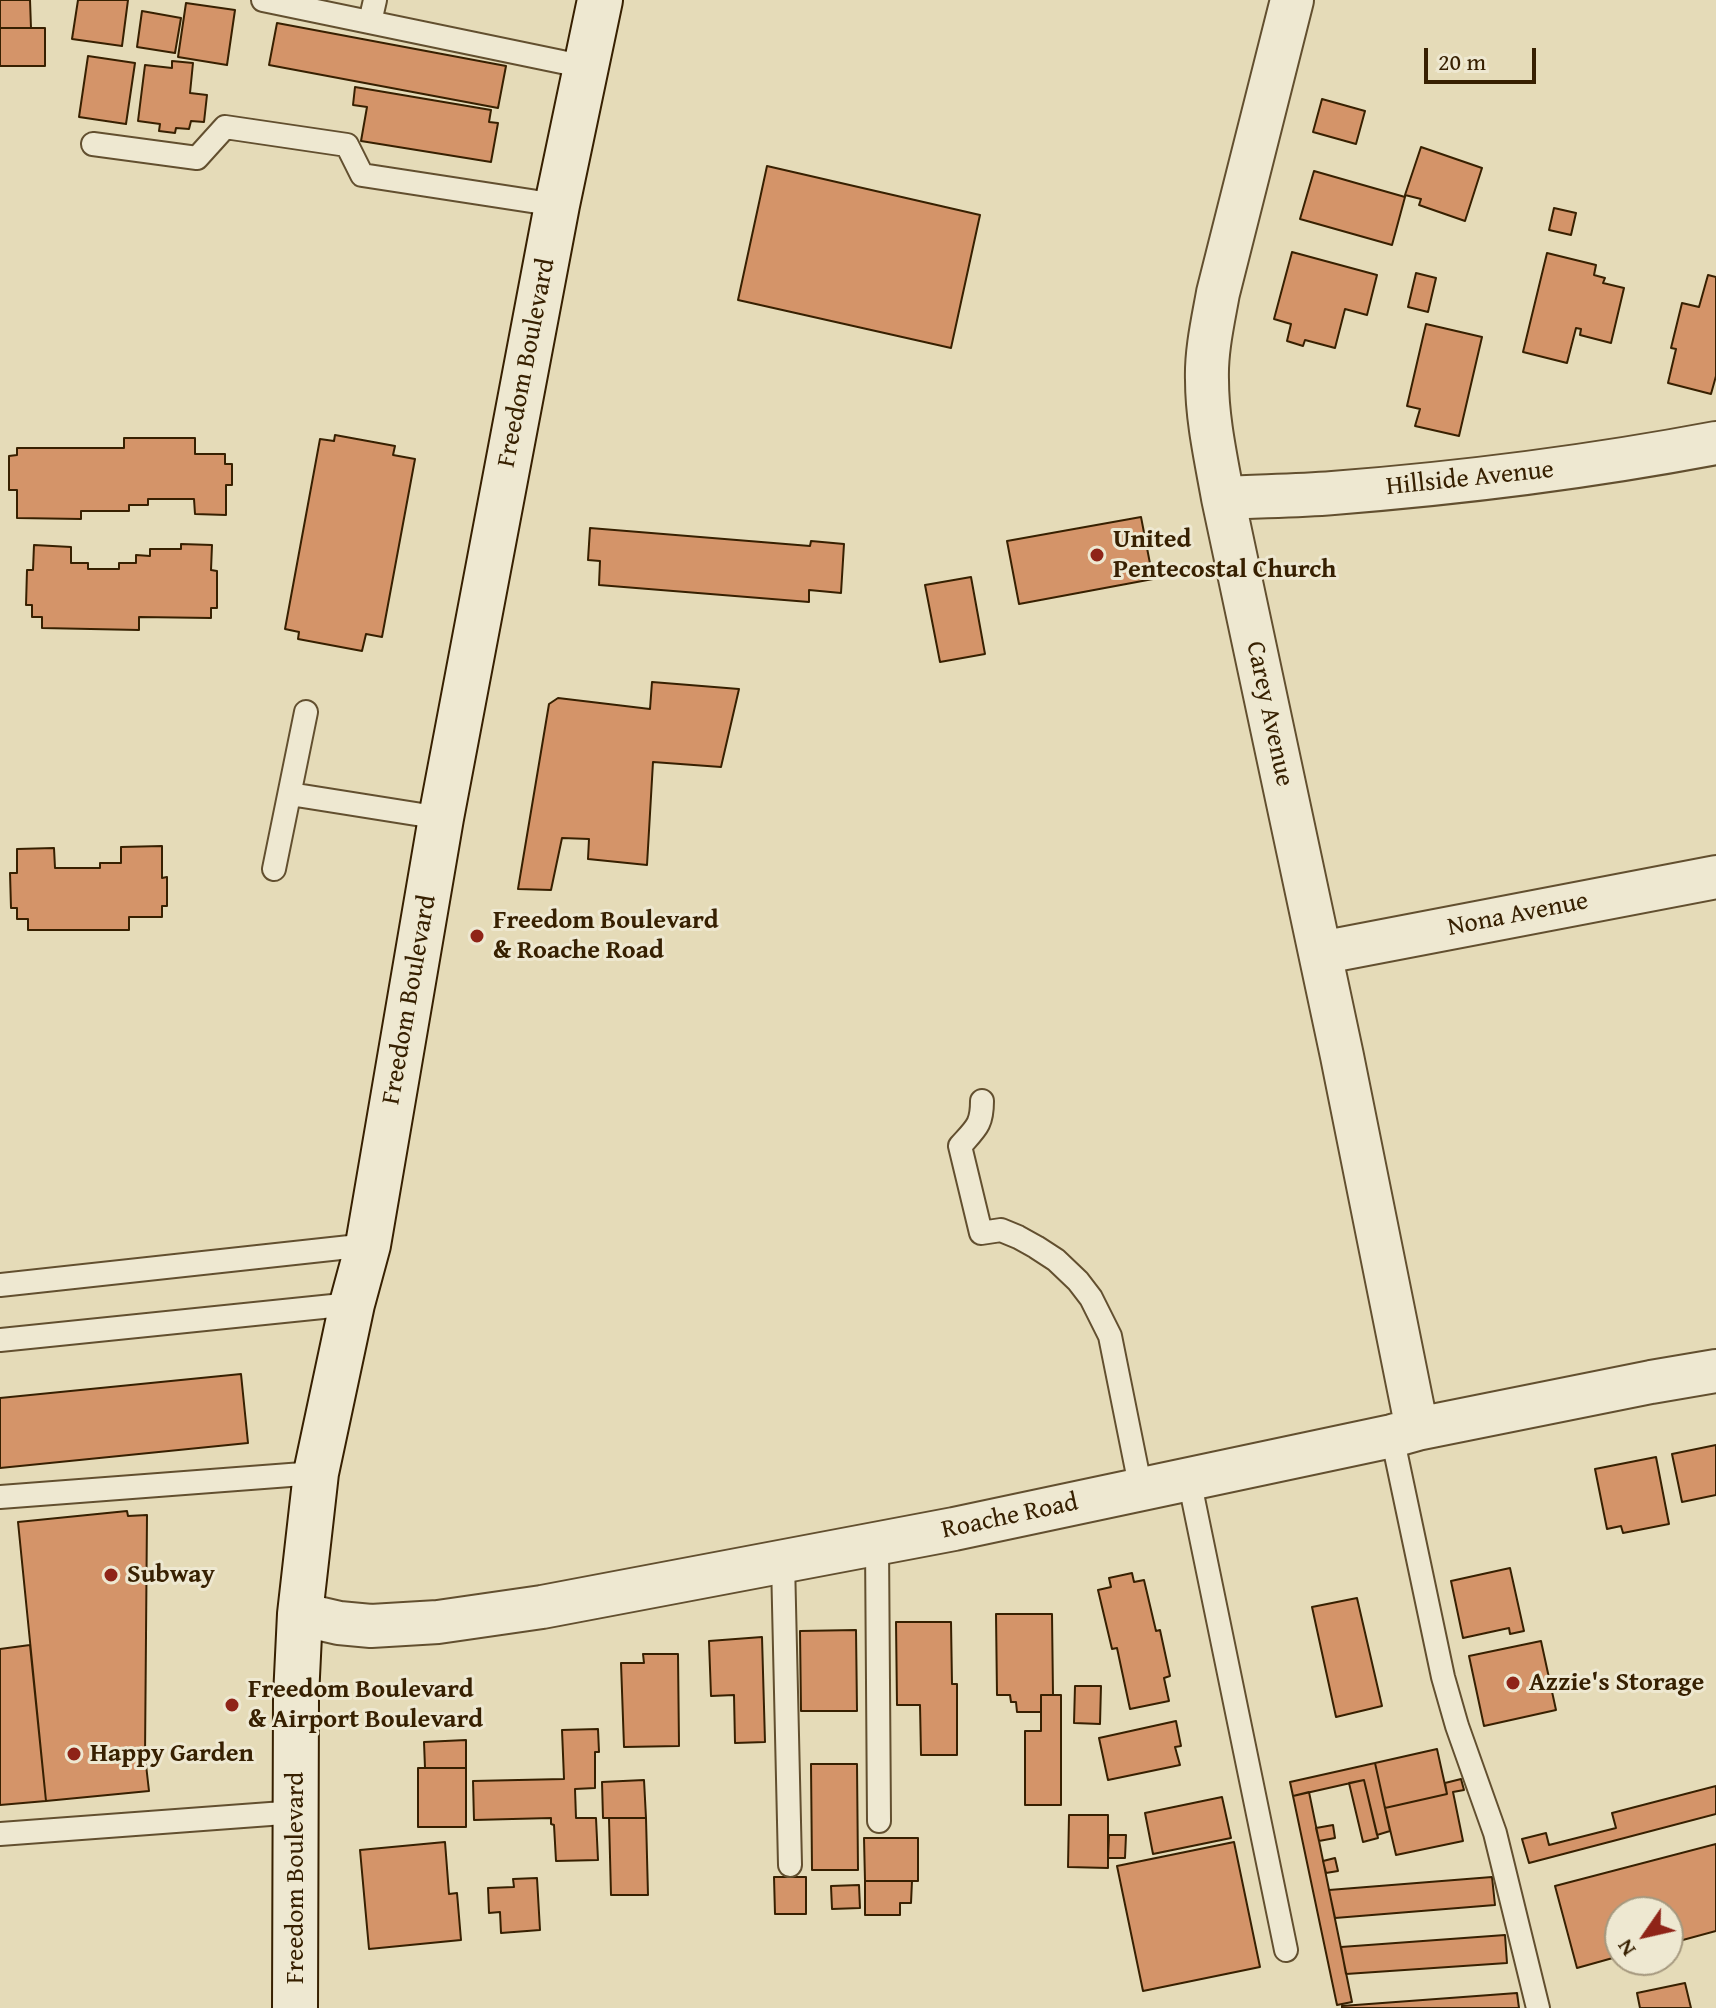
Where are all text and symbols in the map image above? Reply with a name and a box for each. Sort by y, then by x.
scale bar [1428,32,1540,82]
text: 20 m [1438,44,1486,79]
street label: Freedom Boulevard [491,256,563,470]
street label: Hillside Avenue [1385,455,1555,503]
place label: United Pentecostal Church [1113,524,1336,586]
marker: United Pentecostal Church [1088,546,1106,564]
street label: Carey Avenue [1238,639,1300,789]
street label: Nona Avenue [1445,886,1591,944]
street label: Freedom Boulevard [376,893,444,1107]
place label: Freedom Boulevard & Roache Road [493,905,719,966]
marker: Freedom Boulevard & Roache Road [468,927,486,945]
street label: Roache Road [939,1487,1081,1547]
place label: Subway [127,1559,215,1591]
marker: Subway [102,1566,120,1584]
place label: Azzie's Storage [1529,1667,1704,1699]
place label: Freedom Boulevard & Airport Boulevard [248,1674,483,1736]
marker: Azzie's Storage [1504,1674,1522,1692]
marker: Freedom Boulevard & Airport Boulevard [223,1696,241,1714]
place label: Happy Garden [90,1738,254,1770]
marker: Happy Garden [65,1745,83,1763]
street label: Freedom Boulevard [280,1772,312,1984]
north arrow [1604,1896,1684,1976]
text: N [1608,1933,1643,1963]

